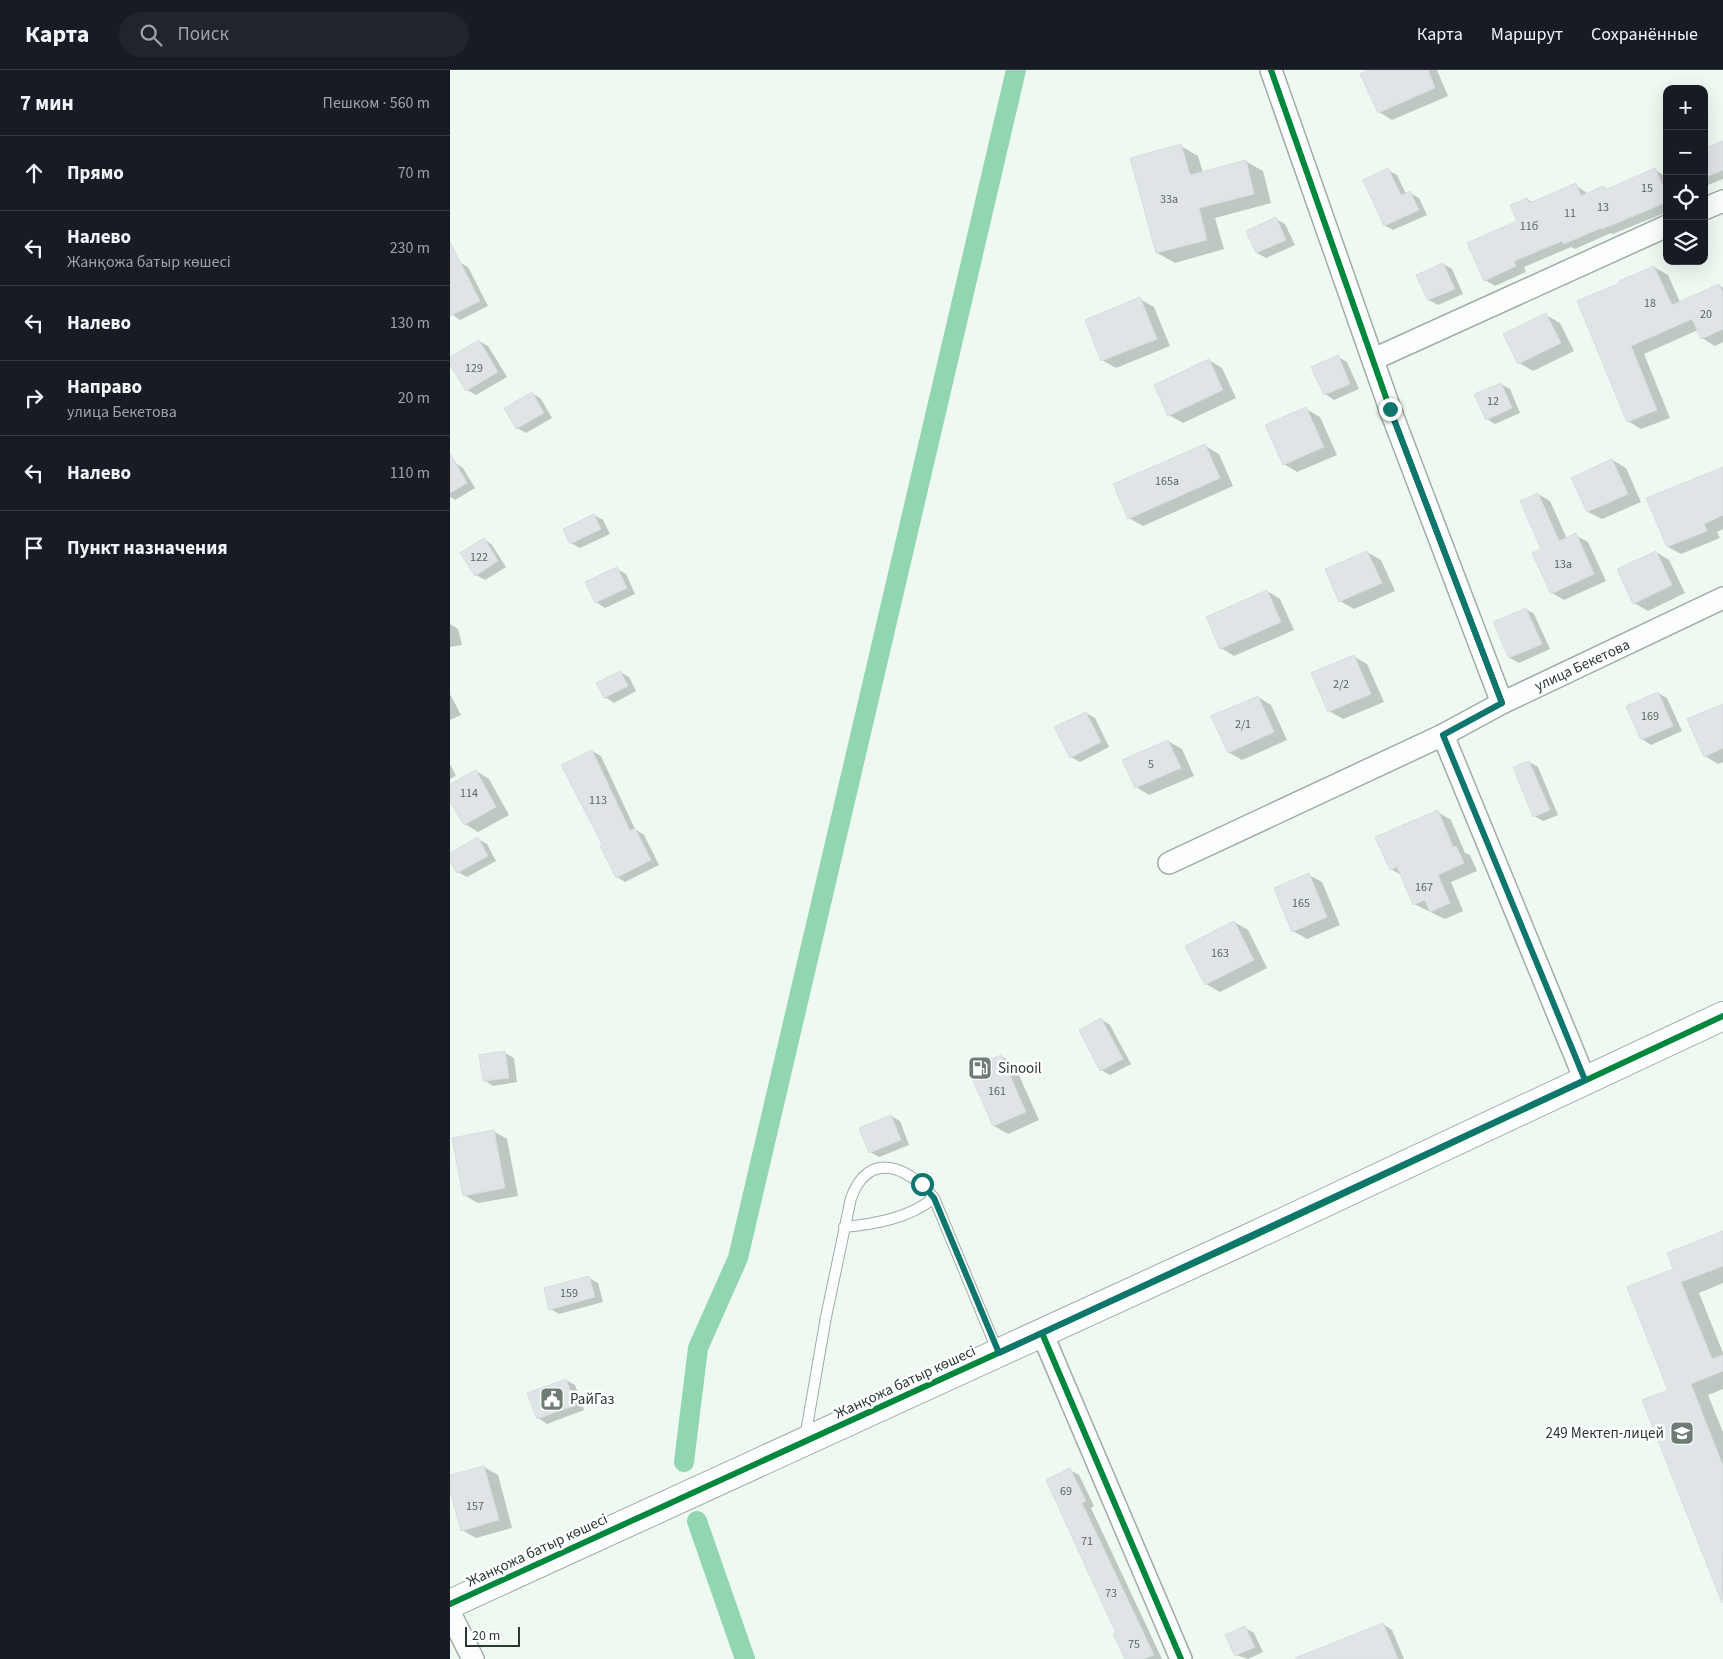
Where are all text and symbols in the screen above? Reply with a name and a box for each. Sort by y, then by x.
search box [119,12,469,57]
text: Карта [25,17,89,52]
icon: search [137,21,165,49]
text: Поиск [177,21,229,48]
text: Карта [1417,22,1463,47]
text: Маршрут [1491,22,1563,47]
text: Сохранённые [1591,22,1698,47]
map controls [1663,85,1708,265]
button: + [1663,85,1708,130]
text: 7 мин [20,88,74,118]
text: Пешком · 560 m [323,92,430,114]
button: − [1663,130,1708,175]
icon: ahead [20,159,48,187]
text: Прямо [67,160,124,187]
text: 70 m [398,162,430,184]
button: locate [1663,175,1708,220]
house number: 15 [1641,180,1653,197]
house number: 33а [1160,191,1178,208]
house number: 13 [1597,199,1609,216]
house number: 11 [1564,205,1576,222]
house number: 11б [1520,218,1538,235]
button: layers [1663,220,1708,265]
text: Налево [67,224,131,251]
icon: left [20,234,48,262]
text: 230 m [390,237,430,259]
text: Жанқожа батыр көшесі [67,251,231,273]
house number: 18 [1644,295,1656,312]
house number: 20 [1700,306,1712,323]
icon: left [20,309,48,337]
text: Налево [67,310,131,337]
text: 130 m [390,312,430,334]
house number: 129 [465,360,483,377]
text: Направо [67,374,142,401]
icon: right [20,384,48,412]
text: 20 m [398,387,430,409]
house number: 12 [1487,393,1499,410]
route end [1379,398,1402,421]
text: улица Бекетова [67,401,177,423]
icon: left [20,459,48,487]
text: Налево [67,460,131,487]
text: 110 m [390,462,430,484]
house number: 165а [1155,473,1179,490]
icon: arrive [20,534,48,562]
text: Пункт назначения [67,535,228,562]
house number: 122 [470,549,488,566]
house number: 13а [1554,556,1572,573]
street label: улица Бекетова [1531,634,1633,697]
house number: 2/2 [1333,676,1349,693]
house number: 169 [1641,708,1659,725]
house number: 2/1 [1235,716,1251,733]
house number: 5 [1148,756,1154,773]
house number: 114 [460,785,478,802]
house number: 113 [589,792,607,809]
house number: 167 [1415,879,1433,896]
house number: 165 [1292,895,1310,912]
house number: 163 [1211,945,1229,962]
fuel station icon: Sinooil [967,1055,993,1081]
place label: Sinooil [998,1058,1042,1079]
house number: 161 [988,1083,1006,1100]
route start [911,1173,934,1196]
house number: 159 [560,1285,578,1302]
street label: Жанқожа батыр көшесі [831,1340,979,1424]
public building icon: РайГаз [539,1386,565,1412]
place label: РайГаз [570,1389,615,1410]
school or university icon: 249 Мектеп-лицей [1669,1420,1695,1446]
place label: 249 Мектеп-лицей [1545,1423,1664,1444]
house number: 69 [1060,1483,1072,1500]
house number: 157 [466,1498,484,1515]
street label: Жанқожа батыр көшесі [463,1508,611,1592]
house number: 71 [1081,1533,1093,1550]
house number: 73 [1105,1585,1117,1602]
scale bar [465,1624,520,1647]
text: 20 m [472,1626,500,1646]
house number: 75 [1128,1636,1140,1653]

